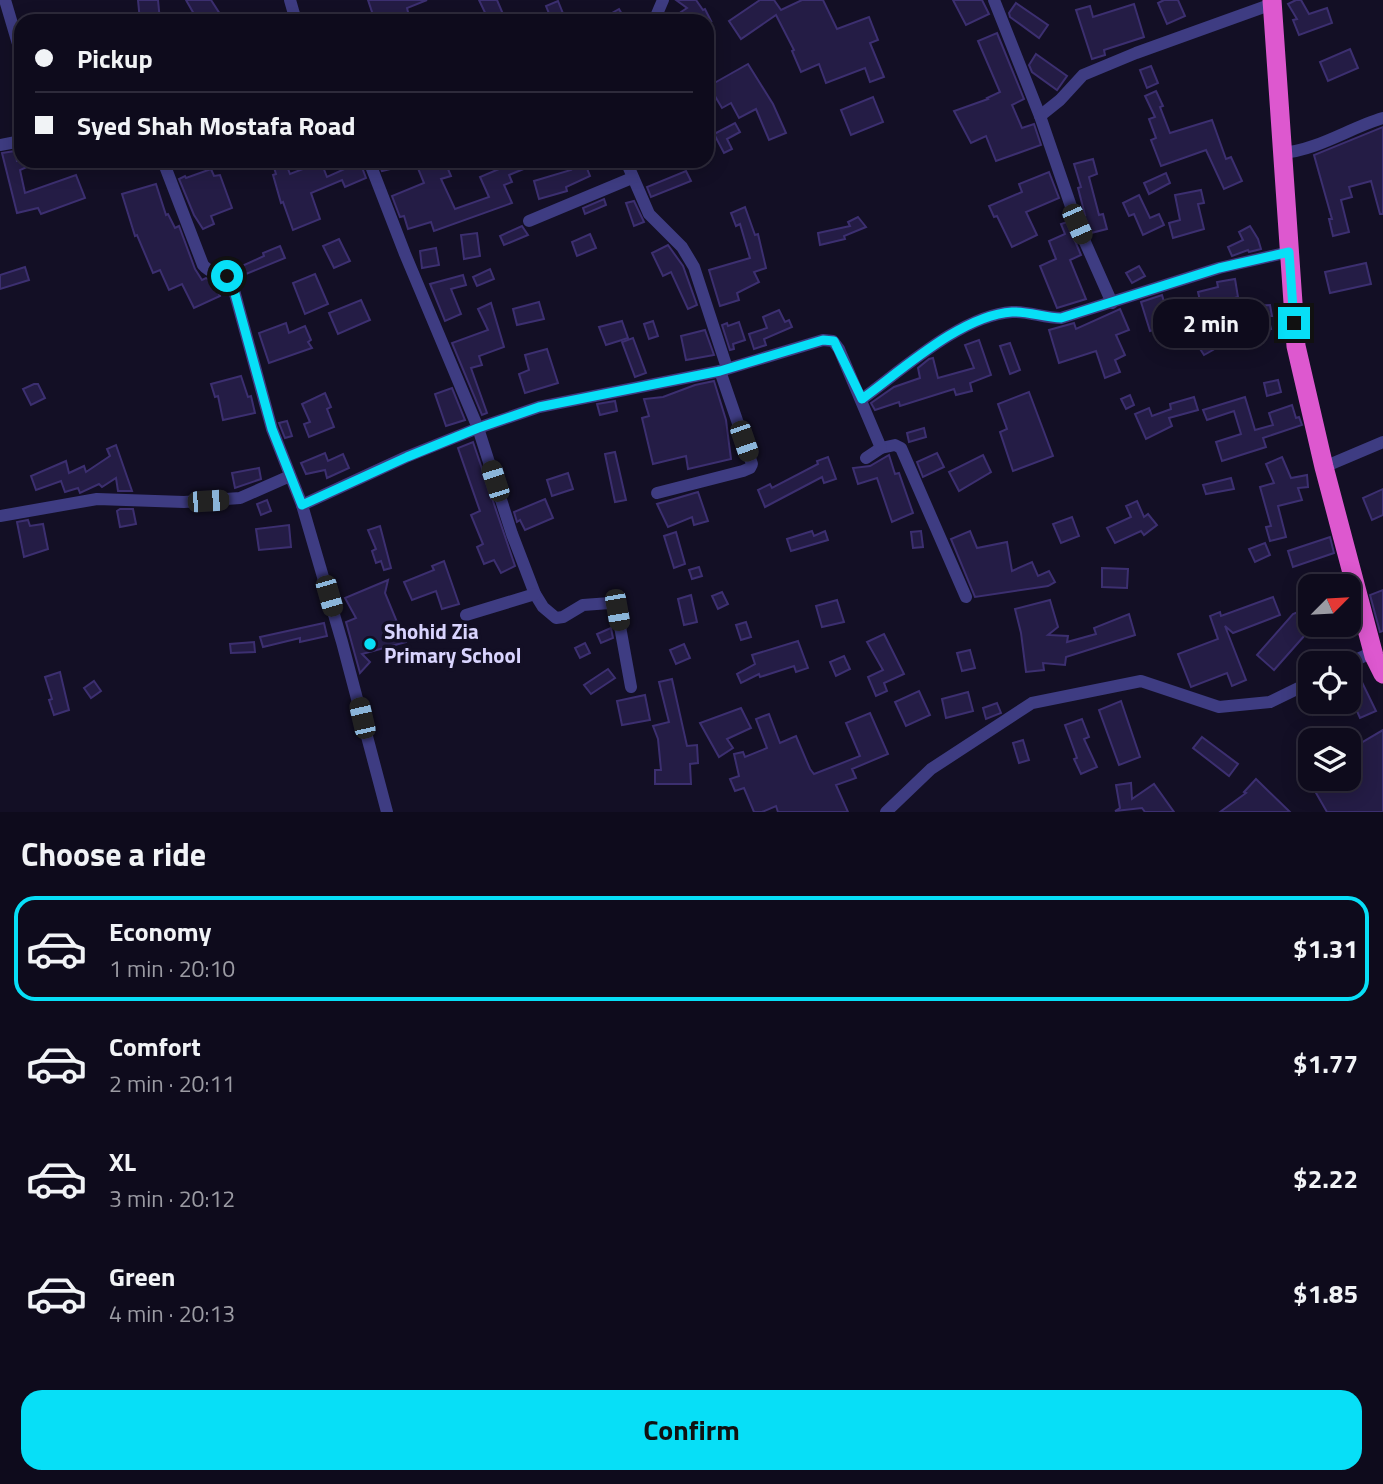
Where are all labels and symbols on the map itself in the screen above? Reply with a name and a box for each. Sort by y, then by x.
car [1059,201,1096,247]
route start [211,260,243,292]
callout: 2 min [1154,298,1270,348]
route end [1278,307,1310,339]
car [728,418,761,464]
car [479,458,512,504]
car [187,489,230,513]
car [314,573,345,619]
north arrow [1298,574,1362,637]
car [604,587,631,633]
place label: Shohid Zia Primary School [384,615,521,671]
marker: Shohid Zia Primary School [362,636,378,652]
car [348,695,377,741]

